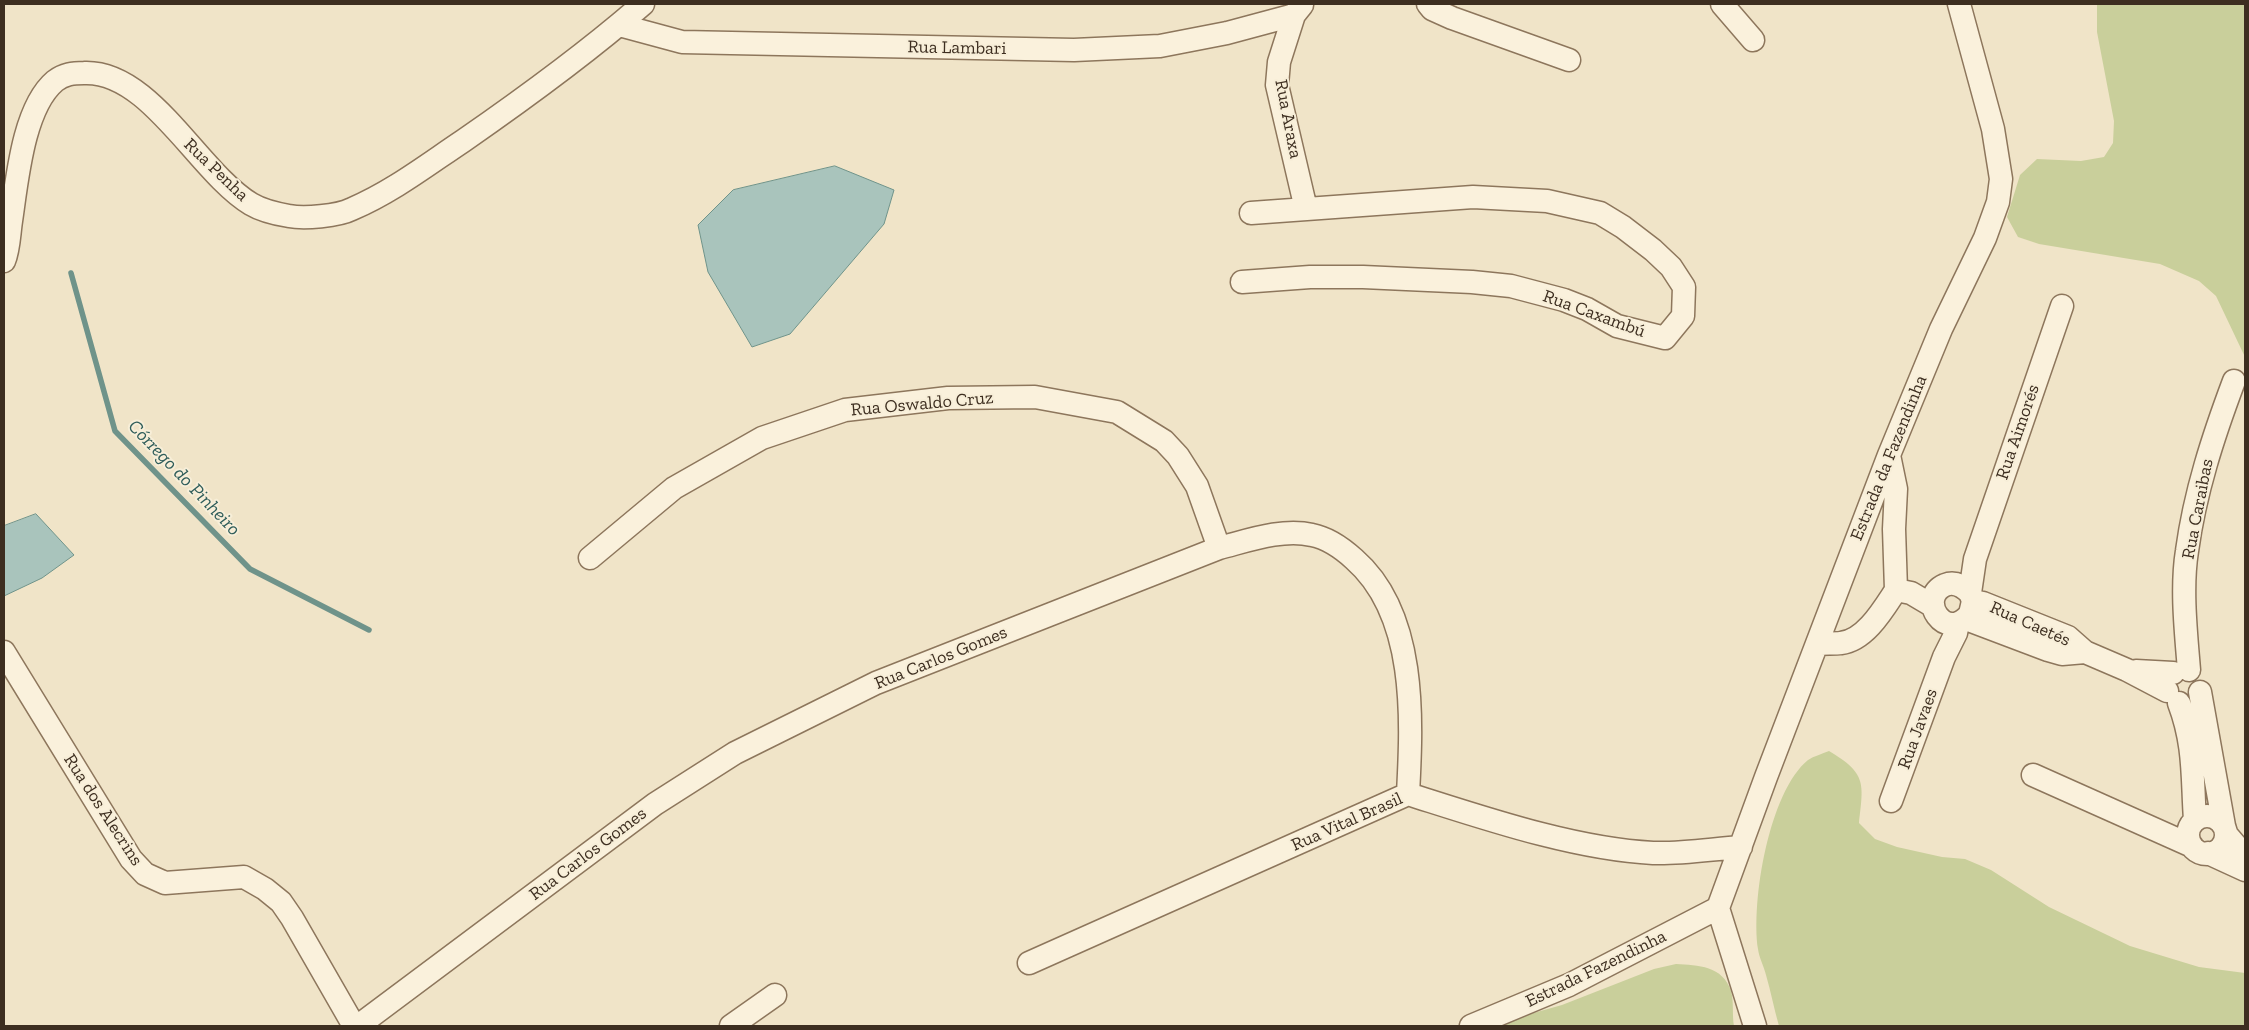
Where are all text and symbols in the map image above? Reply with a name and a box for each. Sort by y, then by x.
street label: Rua Lambari [907,36,1007,60]
street label: Rua Araxa [1270,78,1306,160]
street label: Rua Penha [179,134,253,206]
street label: Rua Caxambú [1540,285,1648,343]
street label: Estrada da Fazendinha [1846,372,1932,544]
street label: Rua Aimorés [1992,382,2044,482]
street label: Rua Oswaldo Cruz [850,387,994,421]
water label: Córrego do Pinheiro [123,415,245,541]
street label: Rua Caraibas [2178,457,2218,561]
street label: Rua Caetés [1986,597,2074,651]
street label: Rua Carlos Gomes [871,622,1011,694]
street label: Rua Javaes [1893,686,1943,772]
street label: Rua dos Alecrins [59,750,147,870]
street label: Rua Vital Brasil [1288,788,1406,856]
street label: Rua Carlos Gomes [525,803,651,905]
street label: Estrada Fazendinha [1522,926,1670,1012]

